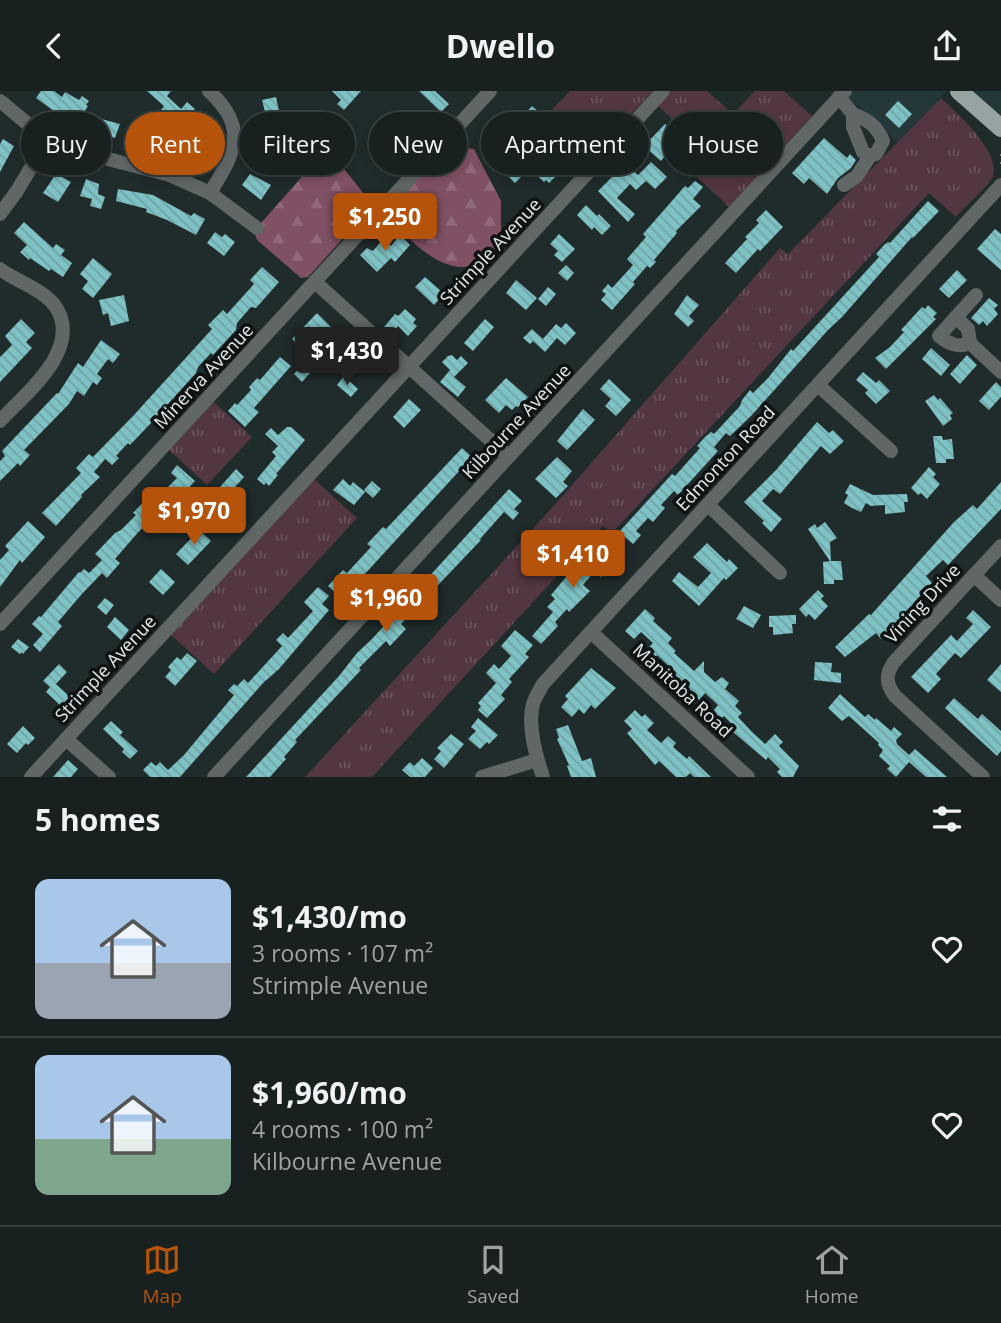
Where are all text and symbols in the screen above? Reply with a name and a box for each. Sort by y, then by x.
text: Dwello [446,24,555,67]
icon: back [35,27,73,65]
icon: share [928,27,966,65]
chip: Buy [21,112,111,175]
chip: Rent [125,112,225,175]
chip: Filters [239,112,355,175]
chip: New [369,112,467,175]
chip: Apartment [481,112,649,175]
chip: House [663,112,783,175]
street label: Strimple Avenue [434,192,546,310]
pin: $1,250 [328,193,442,253]
text: $1,250 [349,200,421,232]
street label: Minerva Avenue [148,318,258,434]
pin: $1,430 [290,327,404,387]
text: $1,430 [311,334,383,366]
street label: Kilbourne Avenue [456,358,576,484]
street label: Edmonton Road [670,400,780,516]
pin: $1,970 [137,487,251,547]
text: $1,970 [158,494,230,526]
pin: $1,410 [516,531,630,590]
text: $1,410 [537,537,609,569]
street label: Vining Drive [879,558,965,648]
pin: $1,960 [329,575,443,634]
text: $1,960 [350,581,422,613]
street label: Strimple Avenue [49,609,161,727]
street label: Manitoba Road [628,638,738,742]
text: 5 homes [35,799,160,840]
icon: filters [928,800,966,838]
text: $1,430/mo [252,896,407,937]
icon: home [91,907,175,991]
icon: heart [928,930,966,968]
text: 3 rooms · 107 m² [252,937,433,969]
text: Strimple Avenue [252,969,428,1001]
text: $1,960/mo [252,1072,407,1113]
icon: home [91,1083,175,1167]
icon: heart [928,1106,966,1144]
text: 4 rooms · 100 m² [252,1113,433,1145]
text: Kilbourne Avenue [252,1145,442,1177]
tab: Map [143,1241,182,1309]
tab: Saved [467,1241,520,1309]
tab: Home [805,1241,858,1309]

